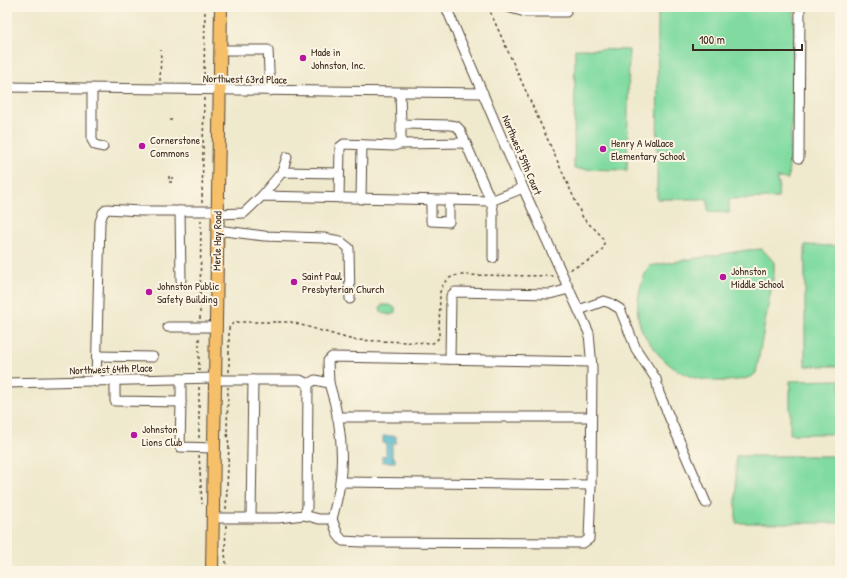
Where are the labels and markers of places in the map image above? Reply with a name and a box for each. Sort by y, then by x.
place label: Made in Johnston, Inc. [311,45,365,72]
marker: Made in Johnston, Inc. [298,53,308,63]
place label: Cornerstone Commons [150,133,201,160]
place label: Henry A Wallace Elementary School [611,136,685,163]
marker: Cornerstone Commons [137,141,147,151]
marker: Henry A Wallace Elementary School [598,144,608,154]
place label: Johnston Middle School [731,264,784,291]
place label: Saint Paul Presbyterian Church [302,269,385,296]
marker: Johnston Middle School [718,272,728,282]
marker: Saint Paul Presbyterian Church [289,277,299,287]
place label: Johnston Public Safety Building [157,279,220,306]
marker: Johnston Public Safety Building [144,287,154,297]
place label: Johnston Lions Club [142,422,183,449]
marker: Johnston Lions Club [129,430,139,440]

